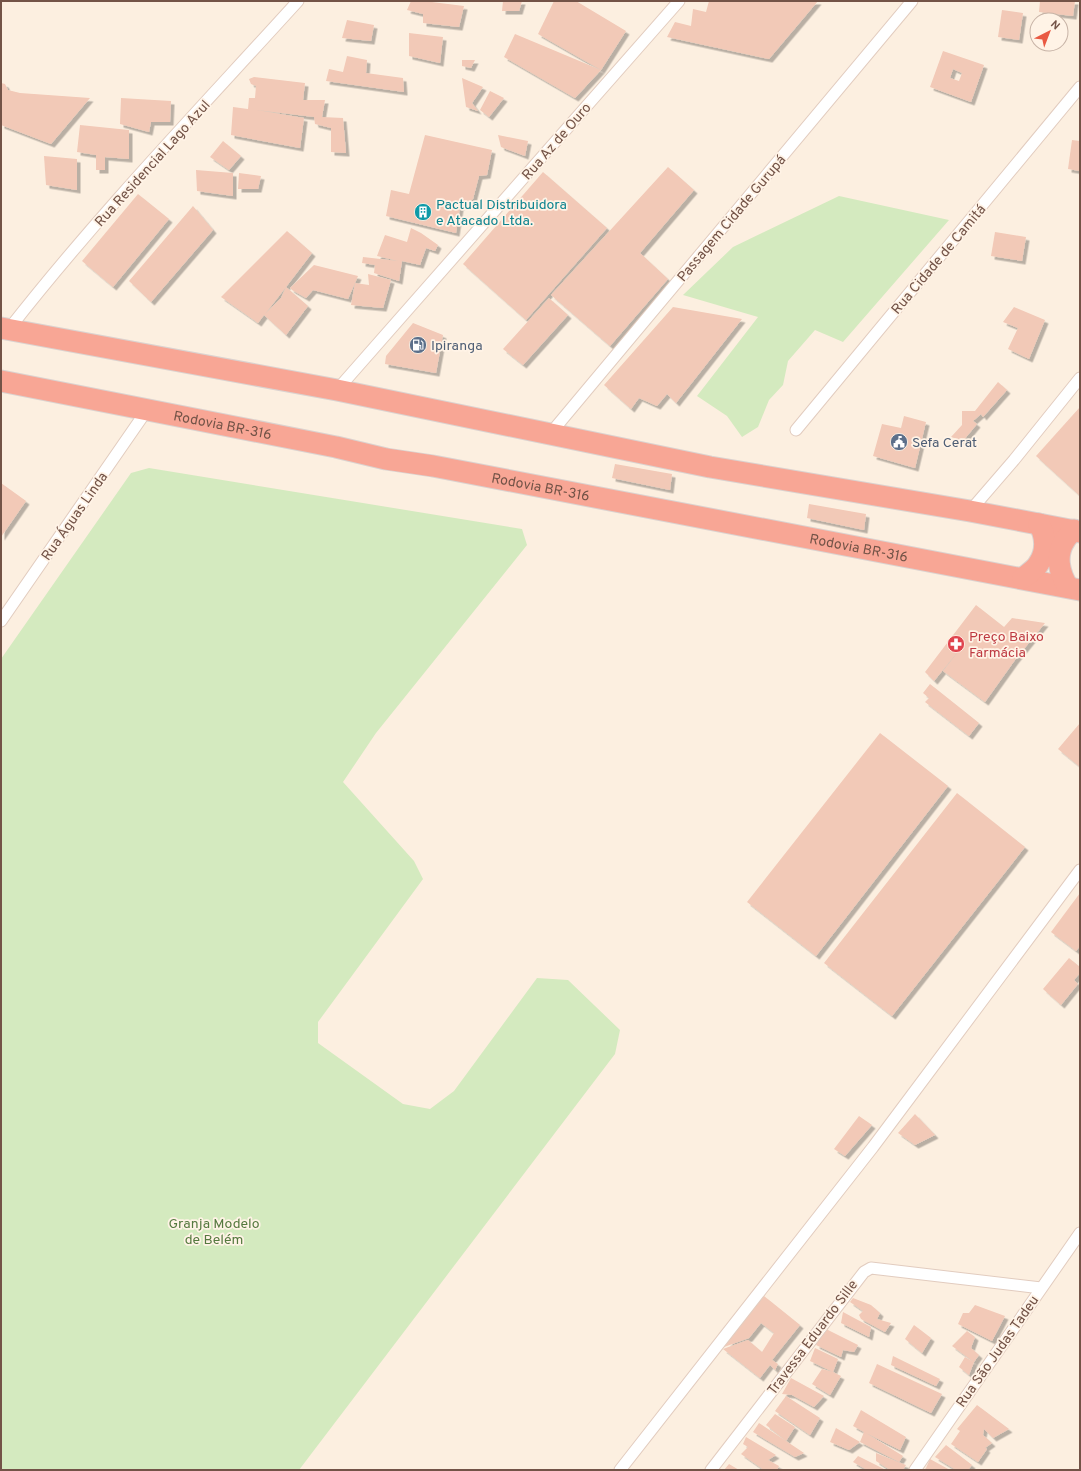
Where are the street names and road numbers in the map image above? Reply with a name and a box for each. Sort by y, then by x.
street label: Rua Residencial Lago Azul [92,97,215,231]
street label: Rua Az de Ouro [519,100,595,184]
street label: Passagem Cidade Gurupá [674,152,790,286]
street label: Rua Cidade de Camitá [888,202,990,318]
street label: Rodovia BR-316 [172,408,273,444]
street label: Rua Águas Linda [38,469,112,564]
street label: Rodovia BR-316 [490,470,591,506]
street label: Rodovia BR-316 [808,531,909,567]
street label: Travessa Eduardo Sille [764,1277,862,1399]
street label: Rua São Judas Tadeu [953,1293,1043,1411]

